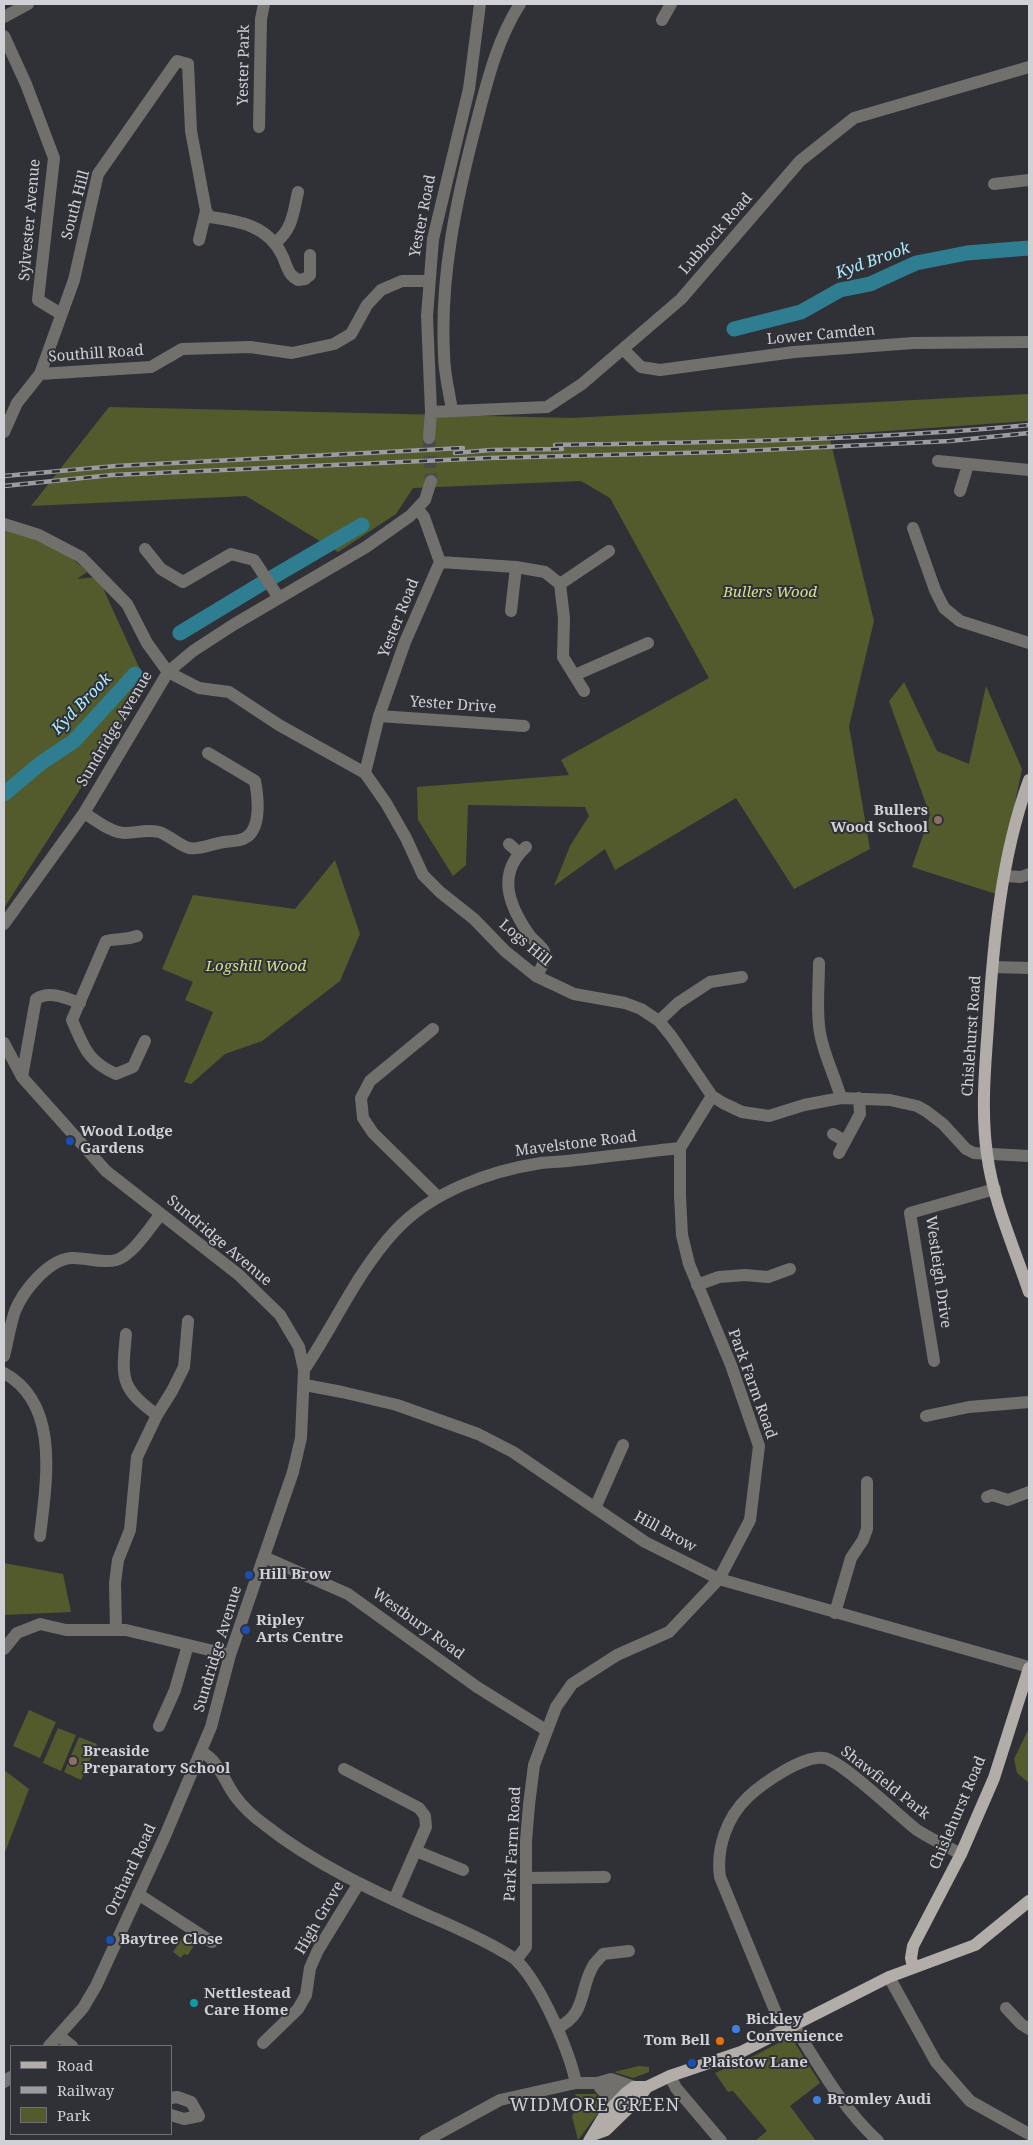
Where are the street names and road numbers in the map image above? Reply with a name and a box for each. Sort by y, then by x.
street label: Yester Park [234,24,254,106]
street label: Sylvester Avenue [16,158,44,282]
street label: South Hill [58,168,94,242]
street label: Yester Road [406,173,440,259]
street label: Lubbock Road [676,190,756,278]
street label: Lower Camden [766,321,876,349]
street label: Southill Road [48,342,144,366]
street label: Yester Road [375,576,423,660]
street label: Sundridge Avenue [73,668,157,790]
street label: Yester Drive [409,693,497,717]
street label: Logs Hill [495,916,555,970]
street label: Chislehurst Road [959,975,985,1097]
street label: Mavelstone Road [514,1128,638,1160]
street label: Sundridge Avenue [163,1192,275,1290]
street label: Westleigh Drive [921,1215,955,1329]
street label: Park Farm Road [724,1327,780,1441]
street label: Hill Brow [631,1508,699,1556]
street label: Sundridge Avenue [190,1584,246,1714]
street label: Westbury Road [369,1585,467,1663]
street label: Shawfield Park [837,1743,933,1823]
street label: Chislehurst Road [926,1754,990,1872]
street label: Park Farm Road [501,1786,525,1902]
street label: Orchard Road [102,1821,160,1919]
street label: High Grove [292,1878,348,1958]

